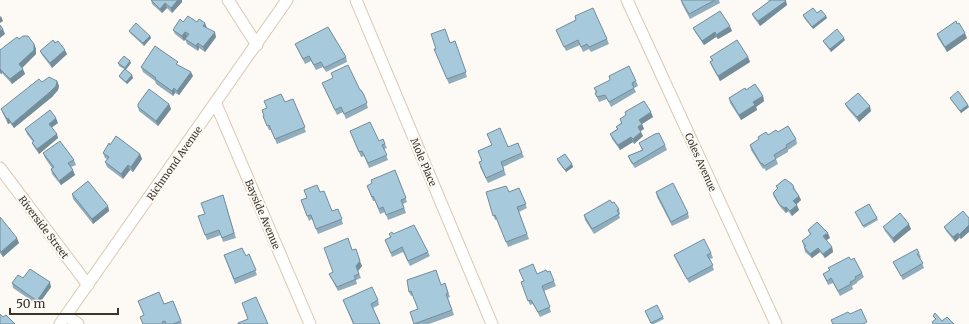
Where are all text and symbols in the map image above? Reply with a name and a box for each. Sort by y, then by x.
street label: Richmond Avenue [144,124,205,203]
street label: Coles Avenue [682,131,719,194]
street label: Mole Place [408,136,440,188]
street label: Bayside Avenue [242,177,283,251]
street label: Riverside Street [16,193,72,261]
scale bar [10,290,118,316]
text: 50 m [16,296,45,311]

